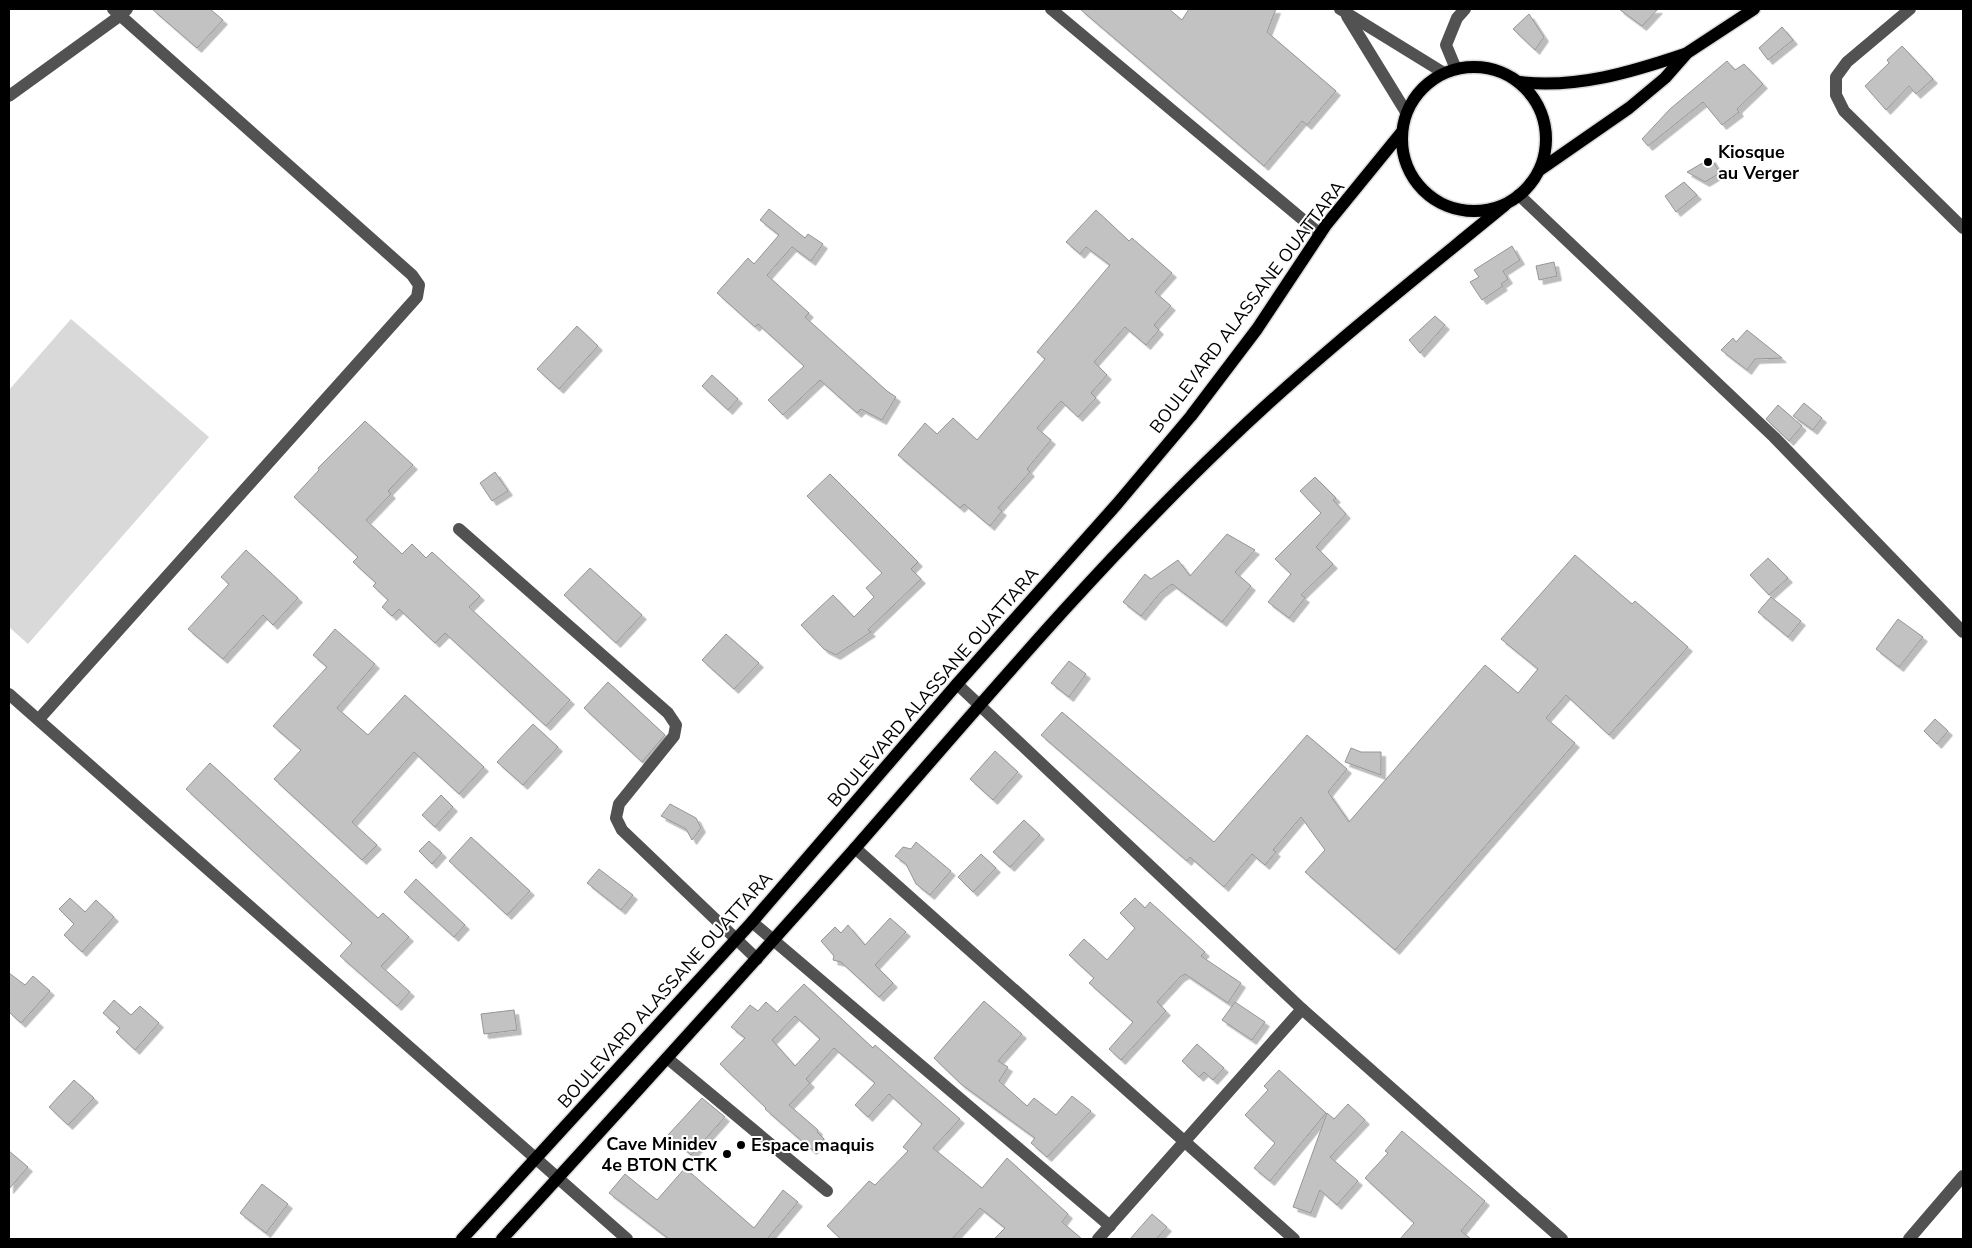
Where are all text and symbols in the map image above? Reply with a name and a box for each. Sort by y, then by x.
place label: Kiosque au Verger [1718,140,1799,185]
marker: Kiosque au Verger [1702,156,1714,168]
street label: BOULEVARD ALASSANE OUATTARA [1144,176,1350,438]
street label: BOULEVARD ALASSANE OUATTARA [822,562,1044,812]
street label: BOULEVARD ALASSANE OUATTARA [552,867,778,1113]
place label: Cave Minidev 4e BTON CTK [601,1132,718,1177]
place label: Espace maquis [751,1133,874,1157]
marker: Espace maquis [735,1139,747,1151]
marker: Cave Minidev 4e BTON CTK [721,1148,733,1160]

